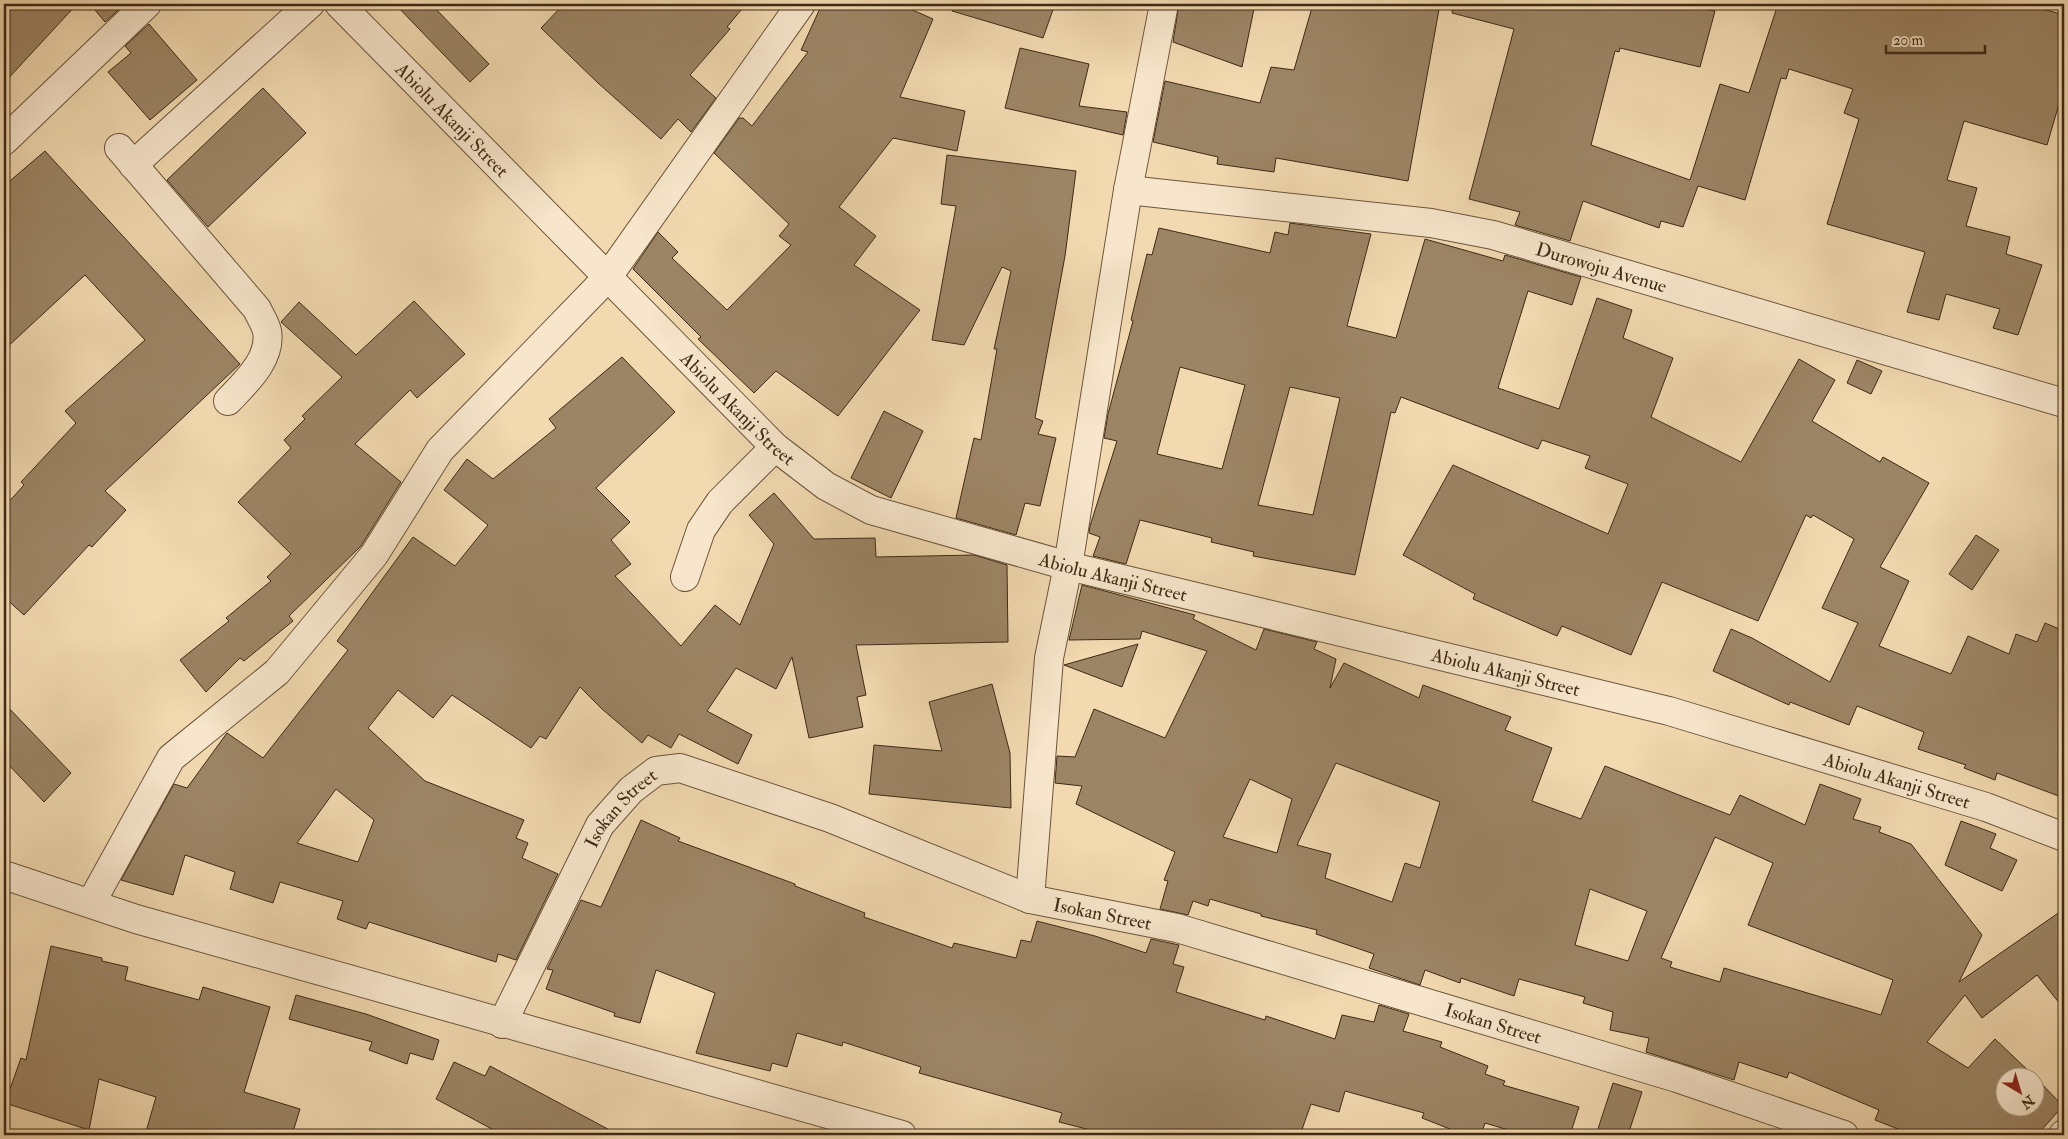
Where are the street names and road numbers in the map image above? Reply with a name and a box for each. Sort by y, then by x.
street label: Abiolu Akanji Street [389,57,514,183]
street label: Durowoju Avenue [1533,237,1670,299]
street label: Abiolu Akanji Street [674,346,799,471]
street label: Abiolu Akanji Street [1035,547,1190,607]
street label: Abiolu Akanji Street [1428,643,1582,702]
street label: Abiolu Akanji Street [1820,747,1973,814]
street label: Isokan Street [580,764,662,852]
street label: Isokan Street [1051,893,1154,936]
street label: Isokan Street [1442,998,1544,1050]

